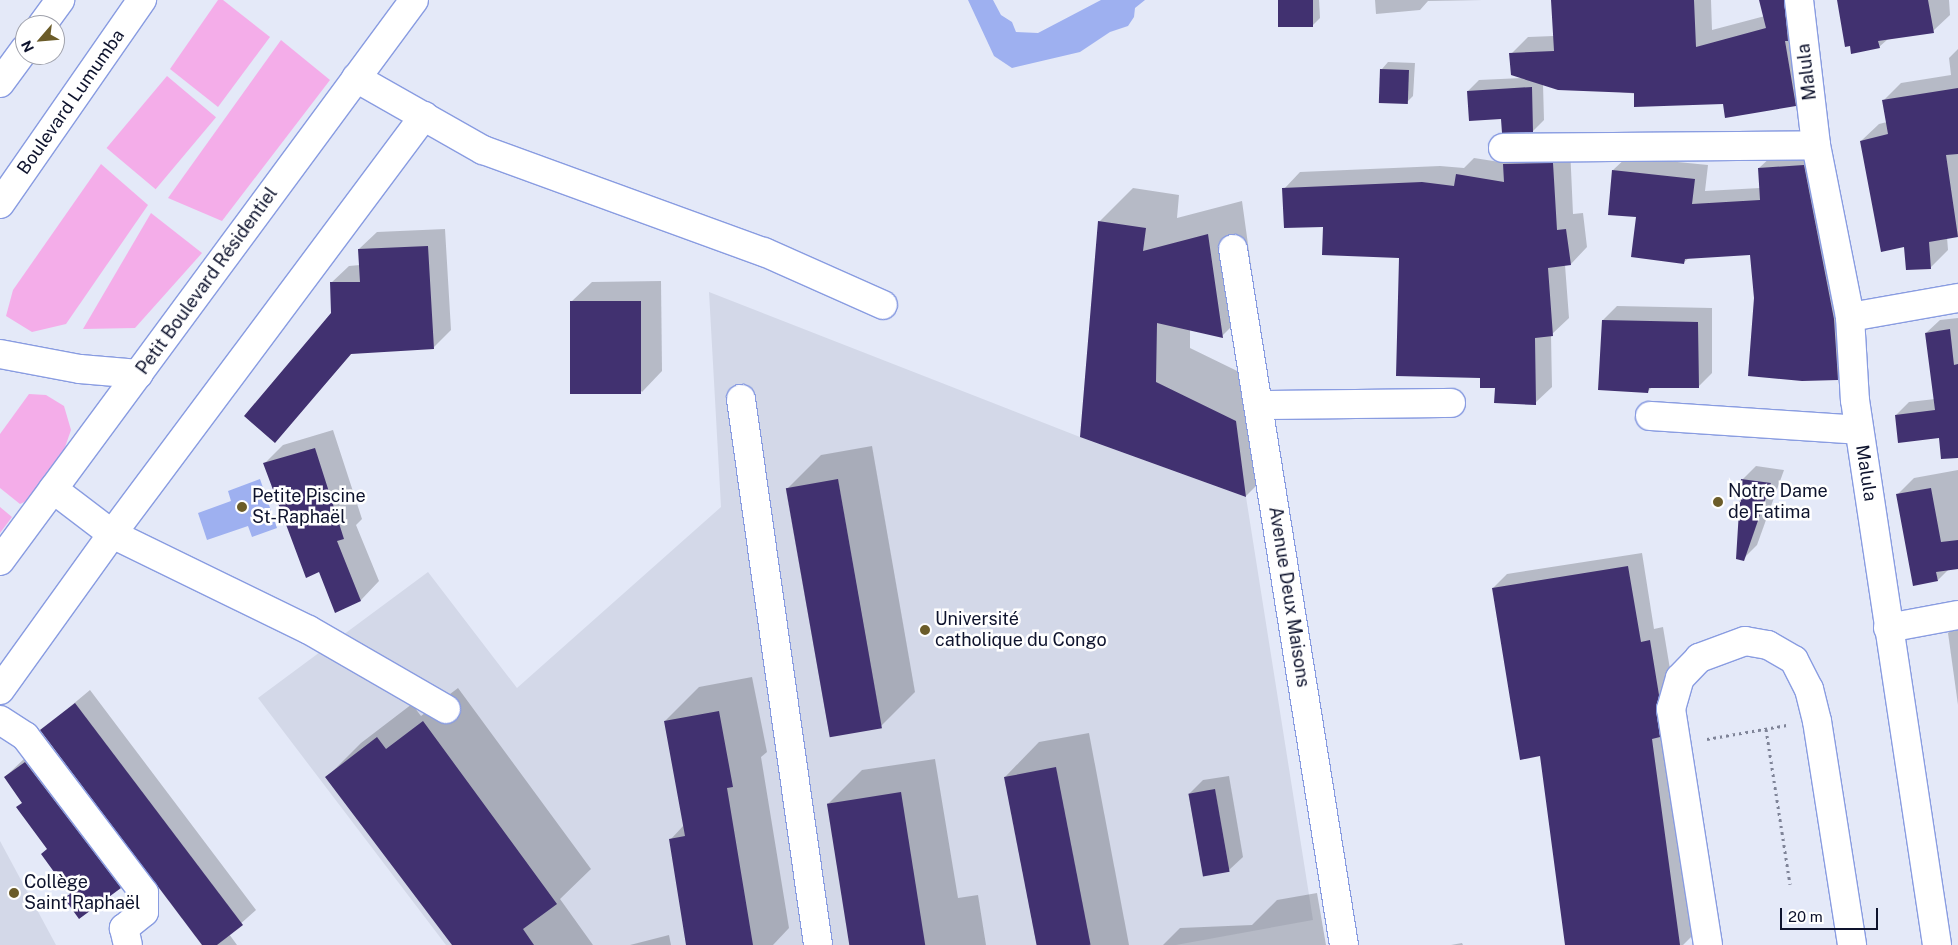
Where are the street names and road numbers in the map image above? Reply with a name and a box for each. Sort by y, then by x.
street label: Boulevard Lumumba [13,25,129,179]
street label: Malula [1793,42,1821,102]
street label: Petit Boulevard Résidentiel [132,183,282,379]
street label: Malula [1851,443,1881,503]
street label: Avenue Deux Maisons [1264,505,1314,689]

